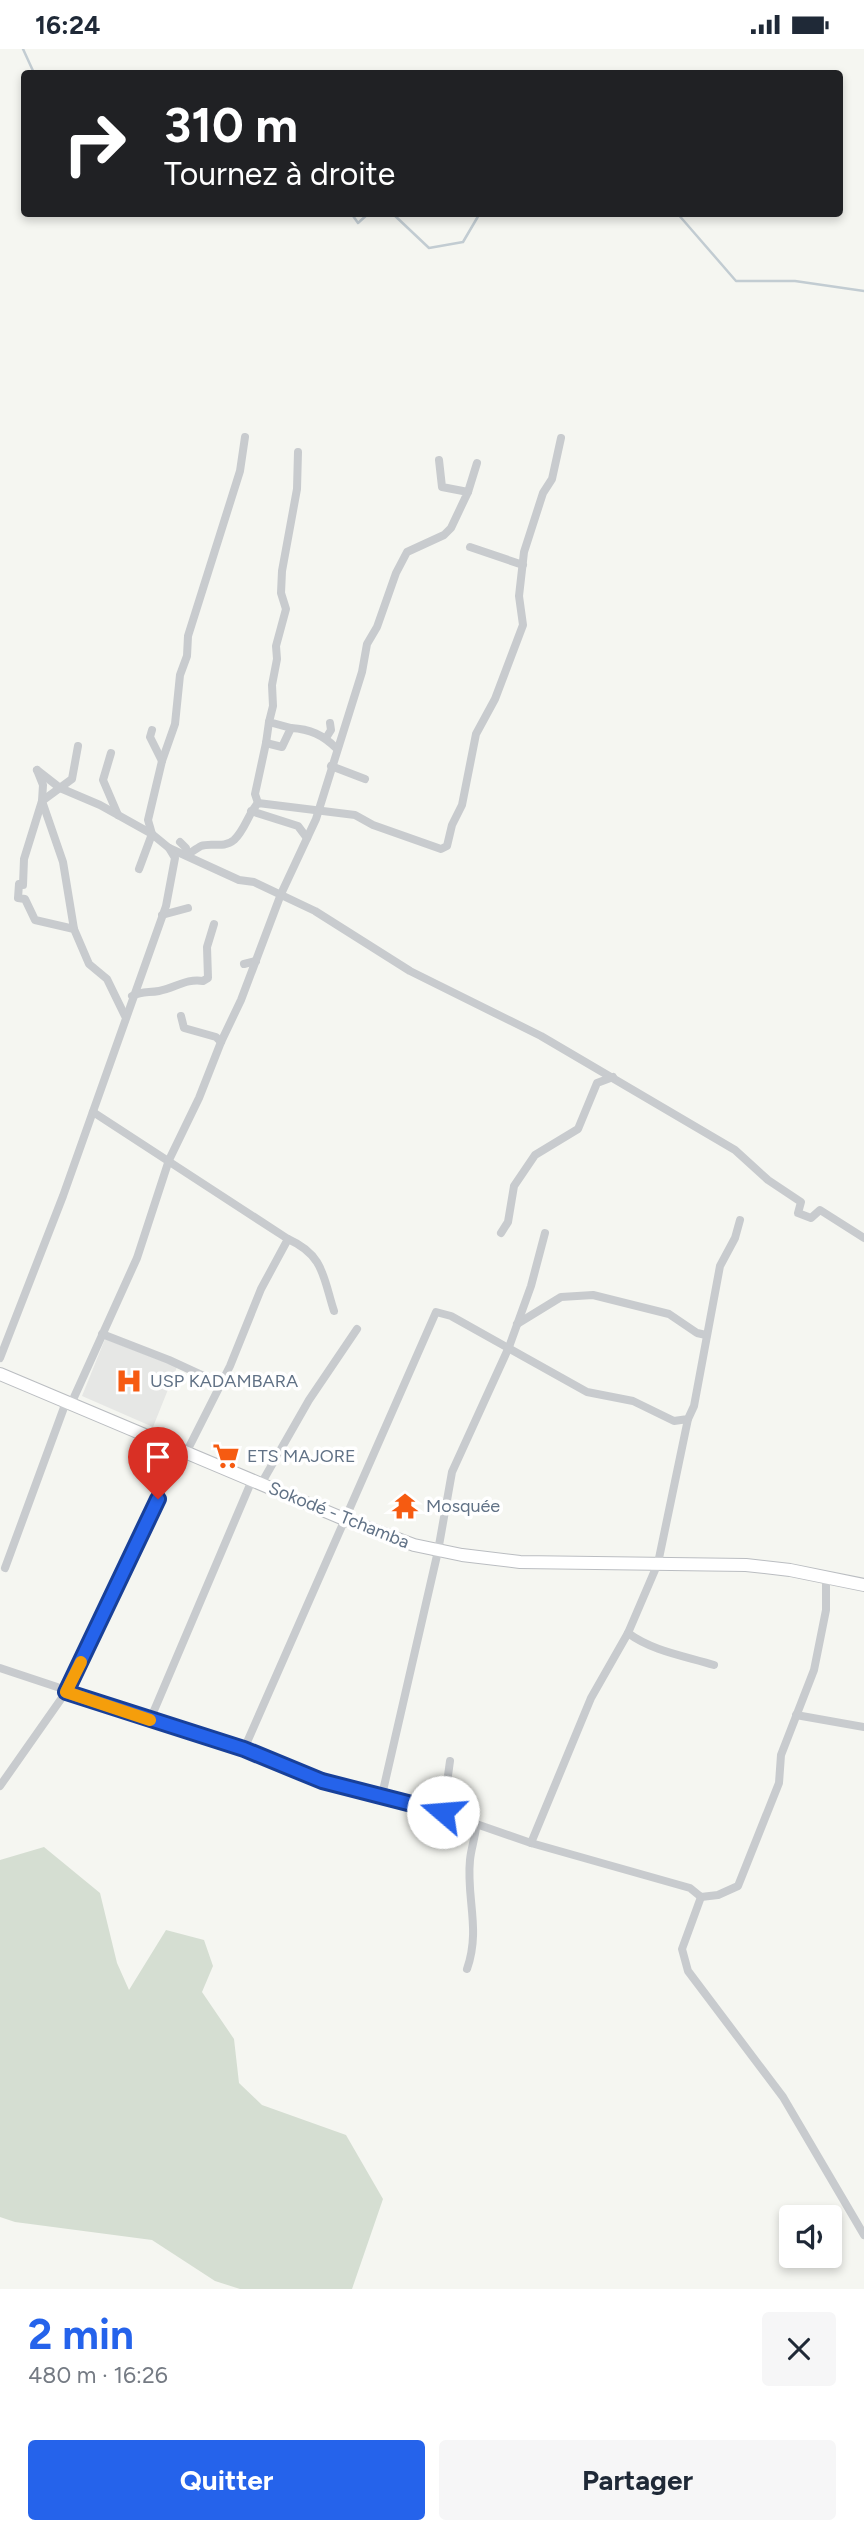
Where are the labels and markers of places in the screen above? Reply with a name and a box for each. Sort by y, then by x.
hospital icon: USP KADAMBARA [114,1366,144,1396]
place label: USP KADAMBARA [150,1370,298,1392]
pin [128,1427,188,1499]
supermarket icon: ETS MAJORE [211,1441,241,1471]
place label: ETS MAJORE [247,1445,356,1467]
temple icon: Mosquée [390,1491,420,1521]
place label: Mosquée [426,1495,500,1517]

